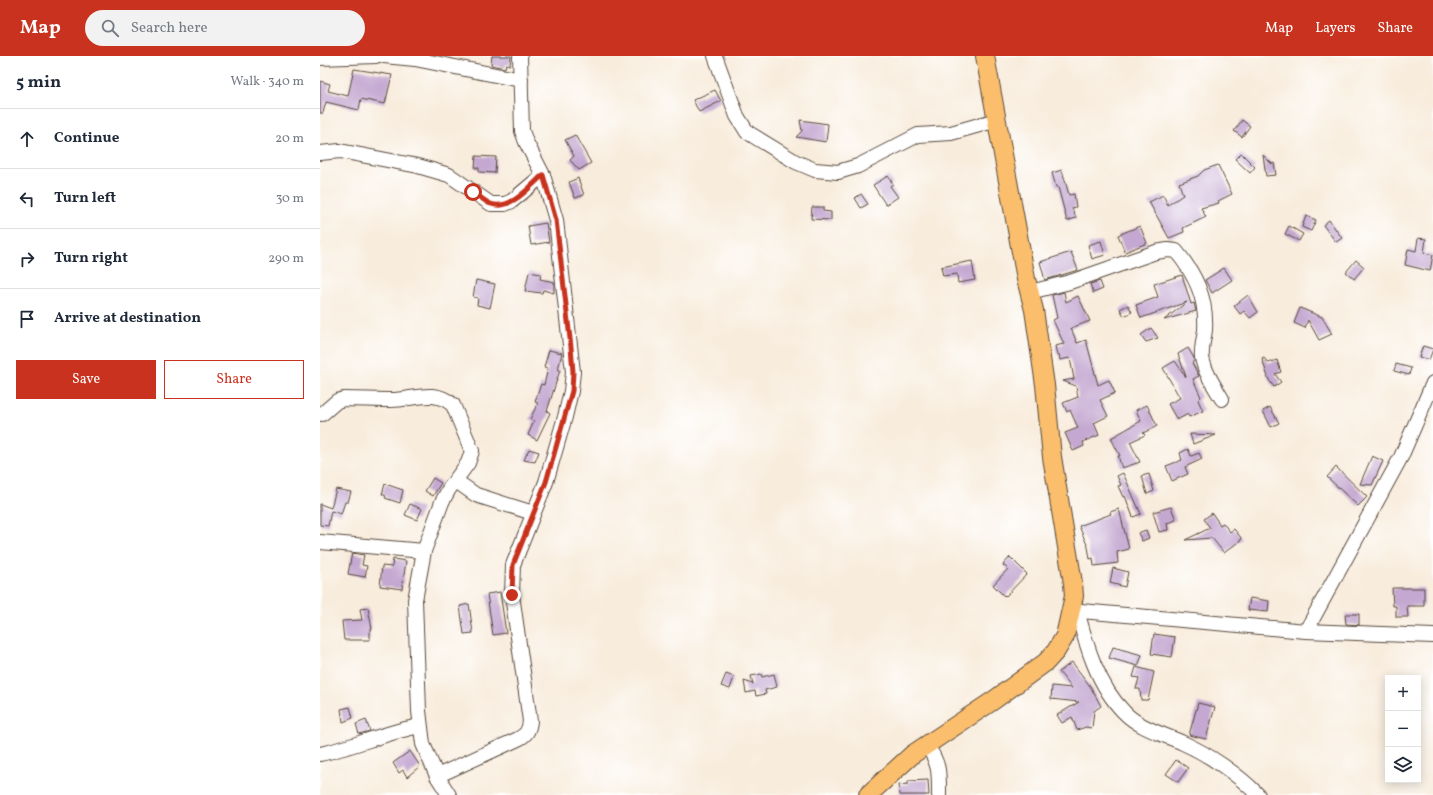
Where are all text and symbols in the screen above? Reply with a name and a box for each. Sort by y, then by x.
search box [85,10,365,46]
text: Map [20,15,61,41]
icon: search [99,17,121,39]
text: Search here [131,18,208,39]
text: Map [1265,19,1293,38]
text: Layers [1315,19,1355,38]
text: Share [1377,19,1413,38]
text: 5 min [16,71,61,94]
text: Walk · 340 m [231,73,304,91]
icon: ahead [16,128,38,150]
text: Continue [54,128,119,149]
text: 20 m [275,130,304,148]
route start [464,183,482,201]
icon: left [16,188,38,210]
text: Turn left [54,188,116,209]
text: 30 m [276,190,304,208]
icon: right [16,248,38,270]
text: Turn right [54,248,128,269]
text: 290 m [268,250,304,268]
icon: arrive [16,308,38,330]
text: Arrive at destination [54,308,201,329]
button: Save [16,360,156,399]
button: Share [164,360,304,399]
route end [503,586,521,604]
map controls [1385,675,1421,783]
button: + [1385,675,1421,711]
button: − [1385,711,1421,747]
button: layers [1385,747,1421,783]

